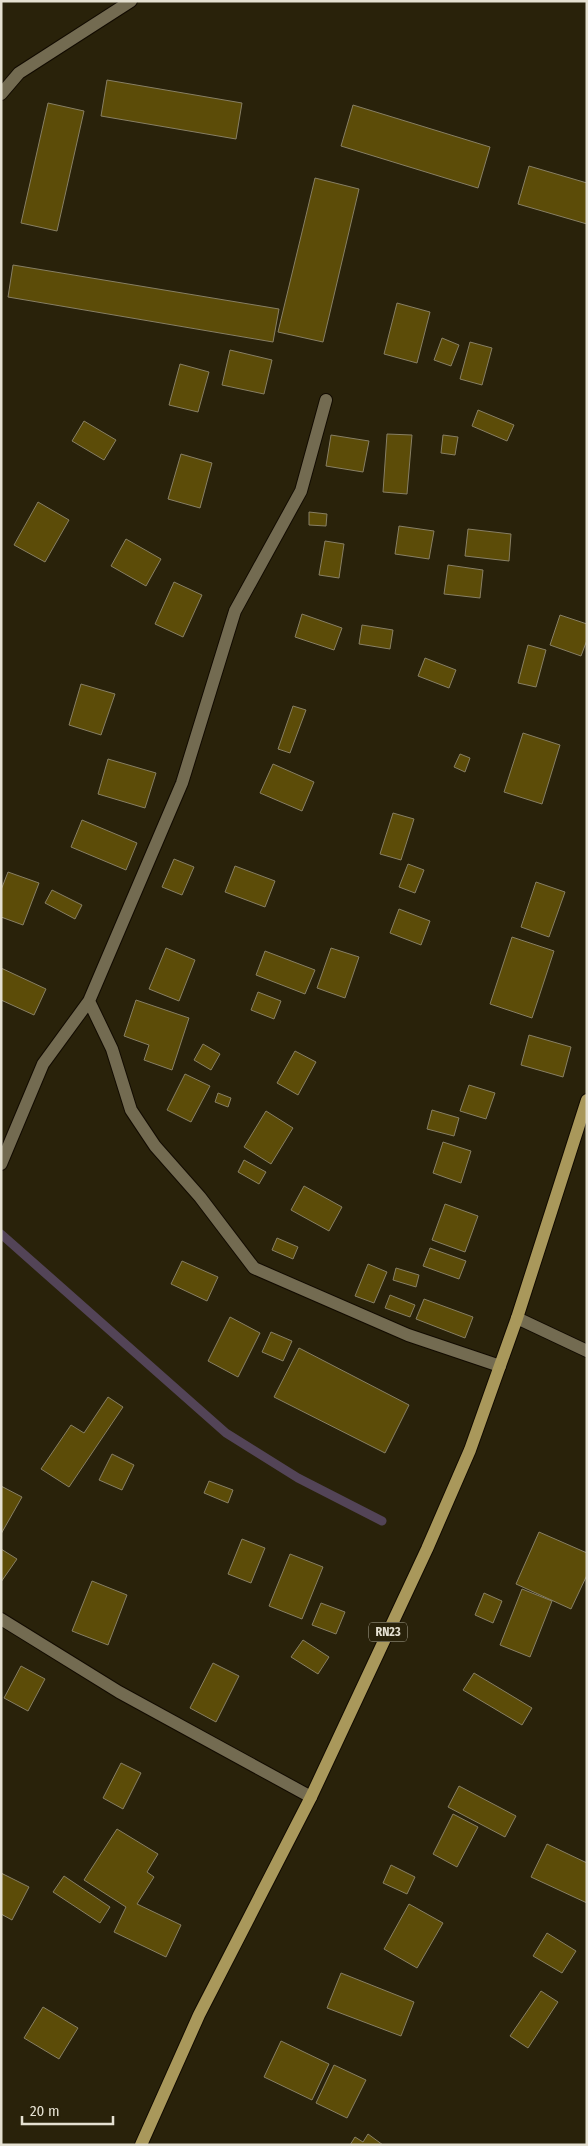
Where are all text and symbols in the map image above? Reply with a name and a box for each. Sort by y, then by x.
road number: RN23 [369,1622,407,1641]
scale bar [22,2094,114,2126]
text: 20 m [30,2102,60,2120]

